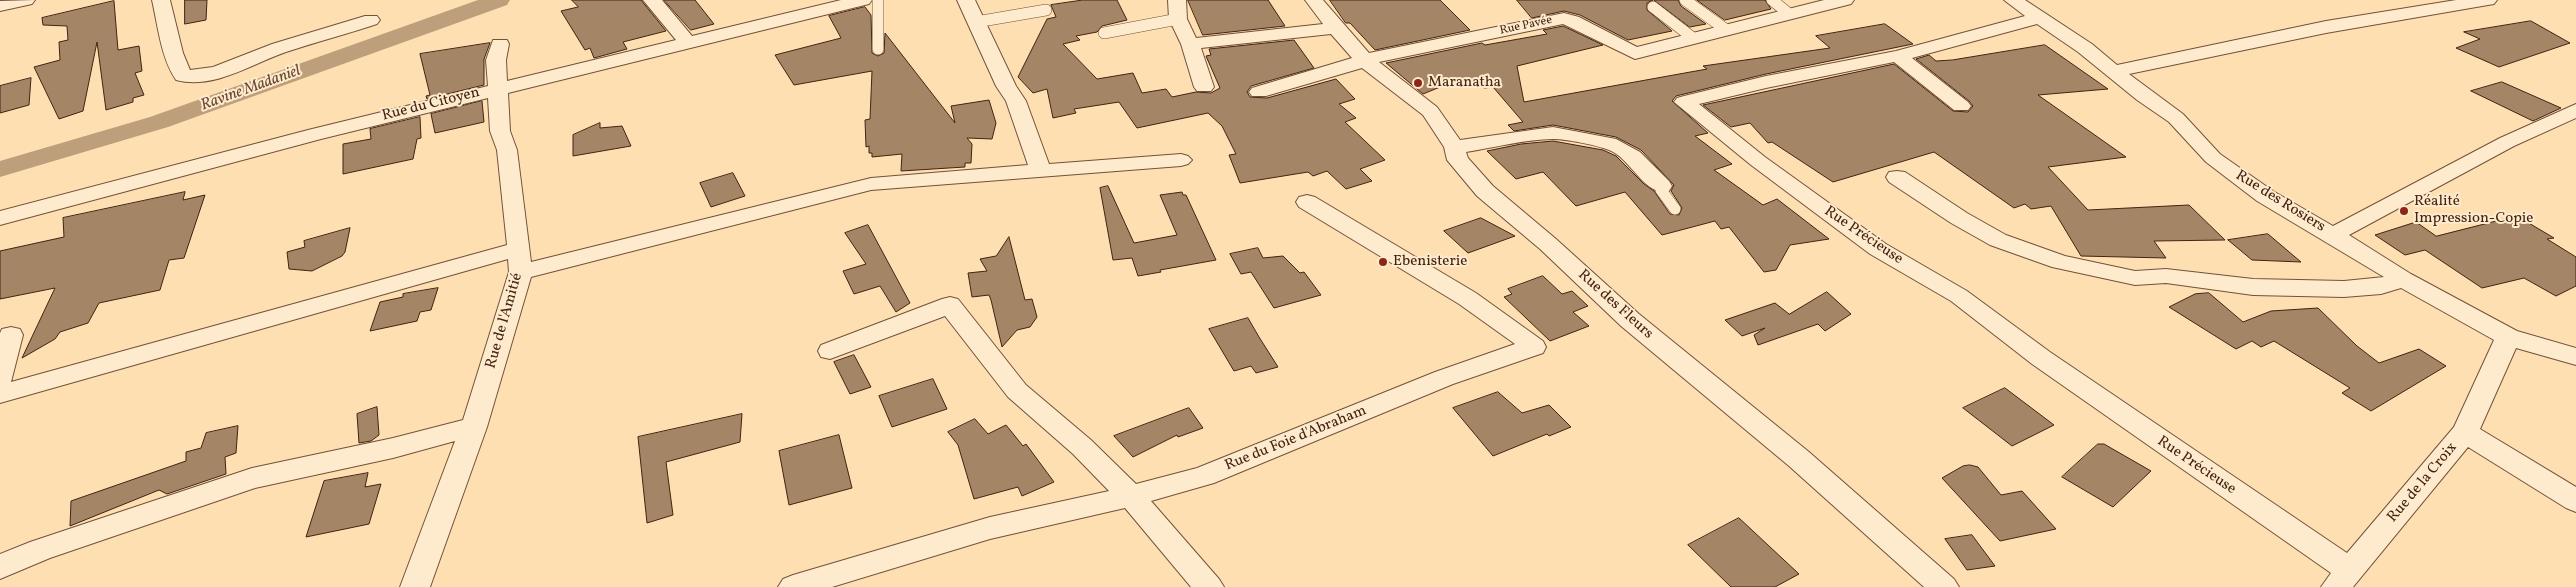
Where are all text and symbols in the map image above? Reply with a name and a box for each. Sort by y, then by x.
street label: Rue Pavée [1498,13,1554,39]
water label: Ravine Madaniel [199,62,303,116]
place label: Maranatha [1428,74,1501,92]
marker: Maranatha [1412,77,1424,89]
street label: Rue du Citoyen [380,84,482,126]
street label: Rue des Rosiers [2232,167,2328,237]
place label: Réalité Impression-Copie [2414,193,2533,228]
street label: Rue Précieuse [1820,203,1906,269]
marker: Réalité Impression-Copie [2398,205,2410,217]
place label: Ebenisterie [1393,253,1467,271]
marker: Ebenisterie [1377,256,1389,268]
street label: Rue des Fleurs [1574,267,1656,343]
street label: Rue de l'Amitié [483,271,527,371]
street label: Rue du Foie d'Abraham [1223,402,1369,476]
street label: Rue Précieuse [2153,433,2239,499]
street label: Rue de la Croix [2384,439,2462,527]

